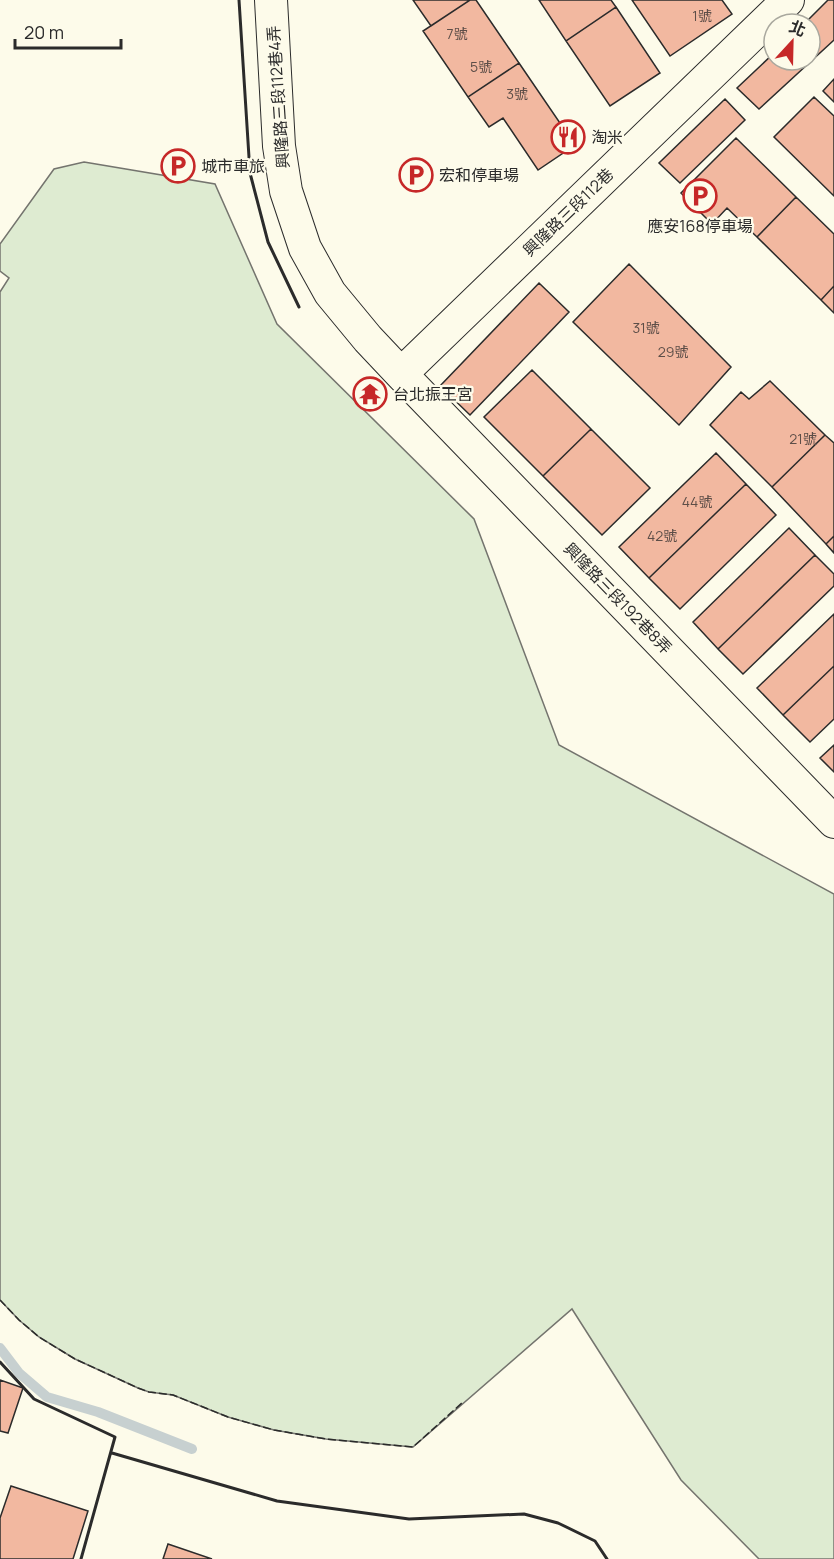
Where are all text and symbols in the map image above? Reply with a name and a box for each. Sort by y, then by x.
house number: 1號 [692,6,712,25]
scale bar [15,12,122,50]
north arrow [762,12,822,72]
text: 北 [786,15,809,41]
text: 20 m [24,20,64,44]
house number: 7號 [446,24,468,43]
street label: 興隆路三段112巷4弄 [262,25,294,169]
house number: 5號 [470,57,492,76]
house number: 3號 [506,84,528,103]
restaurant icon: 淘米 [550,119,586,155]
place label: 淘米 [591,126,623,148]
parking icon: 城市車旅 [160,148,196,184]
place label: 城市車旅 [201,155,265,177]
parking icon: 宏和停車場 [398,157,434,193]
street label: 興隆路三段112巷 [518,163,618,261]
place label: 宏和停車場 [439,164,519,186]
parking icon: 應安168停車場 [682,178,718,214]
place label: 應安168停車場 [647,215,753,237]
house number: 31號 [632,318,660,337]
house number: 29號 [658,342,688,361]
temple icon: 台北振王宮 [352,376,388,412]
place label: 台北振王宮 [393,383,473,405]
house number: 21號 [789,429,817,448]
house number: 44號 [682,492,712,511]
house number: 42號 [647,526,677,545]
street label: 興隆路三段192巷8弄 [559,538,677,658]

